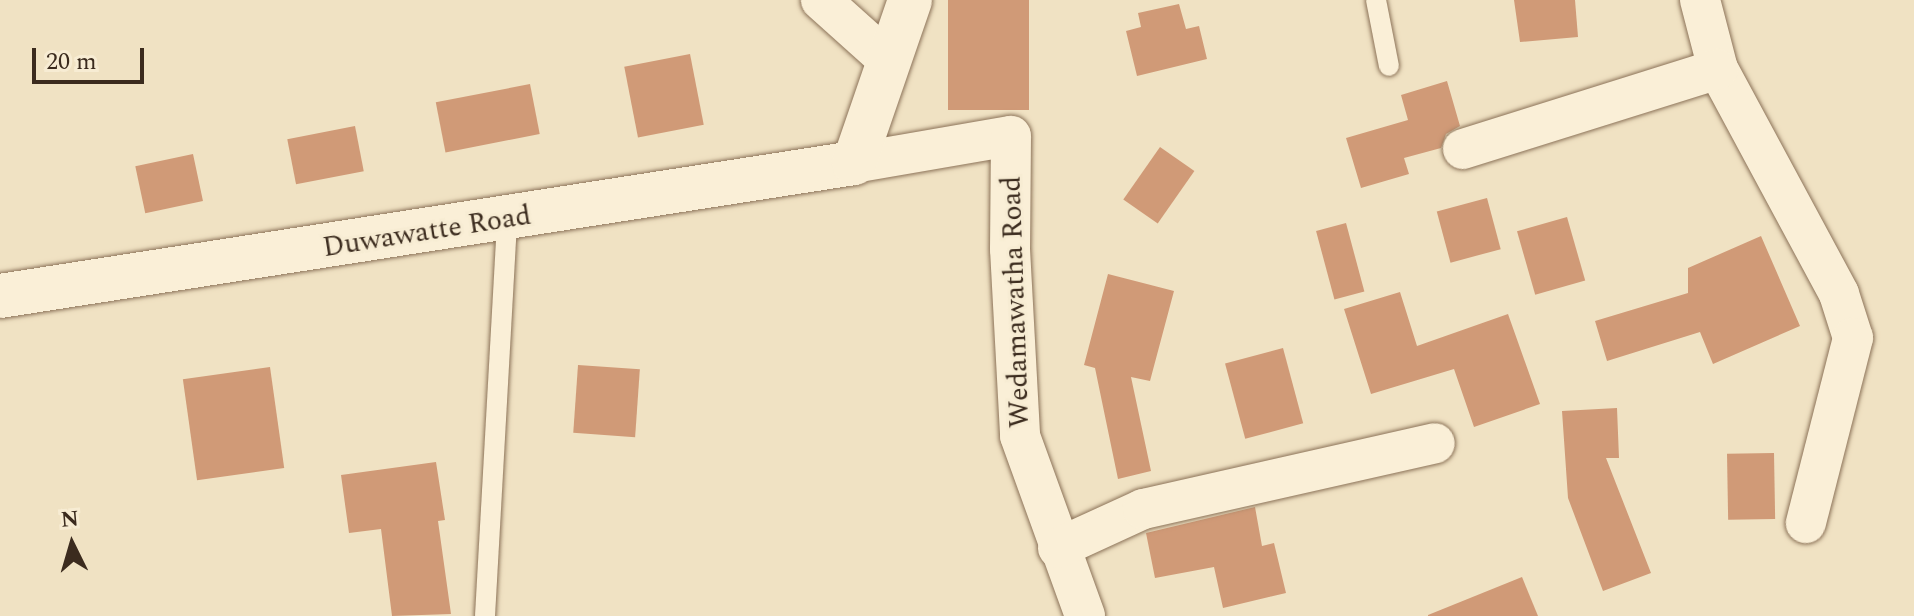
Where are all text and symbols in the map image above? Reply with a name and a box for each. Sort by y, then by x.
scale bar [36,32,148,82]
text: 20 m [46,44,97,80]
street label: Wedamawatha Road [995,175,1037,429]
street label: Duwawatte Road [320,199,534,265]
text: N [59,502,80,537]
north arrow [32,504,112,584]

